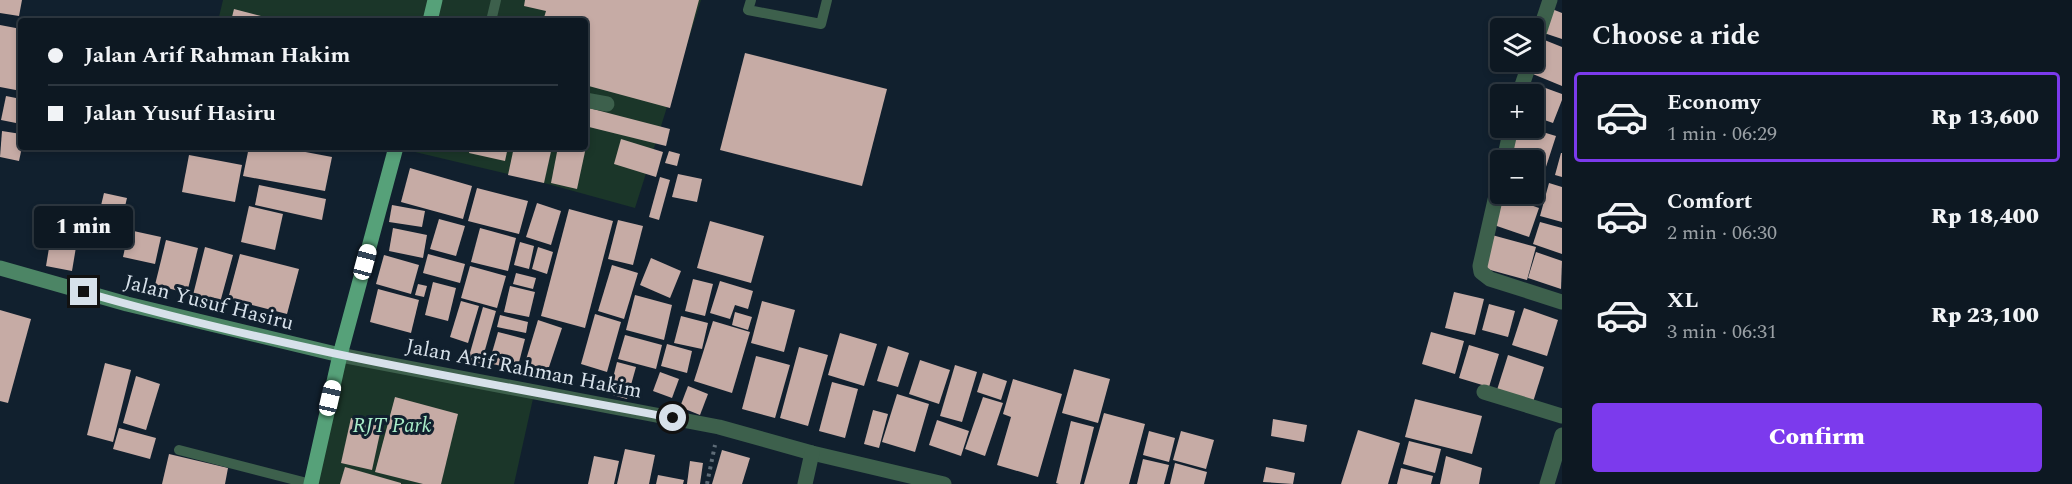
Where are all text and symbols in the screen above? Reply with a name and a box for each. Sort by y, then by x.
text: Choose a ride [1592,15,1760,57]
map controls [1490,18,1544,204]
button: layers [1490,18,1544,72]
text: Jalan Arif Rahman Hakim [84,39,350,72]
button: + [1490,84,1544,138]
text: Economy [1667,86,1760,119]
icon: car [1595,90,1649,144]
text: Jalan Yusuf Hasiru [84,97,276,130]
text: Rp 13,600 [1931,101,2039,134]
text: 1 min · 06:29 [1667,119,1777,149]
button: − [1490,150,1544,204]
text: Comfort [1667,185,1752,218]
icon: car [1595,189,1649,243]
text: Rp 18,400 [1931,200,2039,233]
callout: 1 min [34,205,134,247]
text: 1 min [56,212,111,242]
text: 2 min · 06:30 [1667,218,1777,248]
car [352,242,378,282]
street label: Jalan Yusuf Hasiru [121,266,297,340]
route end [70,278,97,305]
text: XL [1667,284,1698,317]
icon: car [1595,288,1649,342]
text: Rp 23,100 [1931,299,2039,332]
text: 3 min · 06:31 [1667,317,1777,347]
street label: Jalan Arif Rahman Hakim [403,330,645,408]
car [317,378,343,418]
button: Confirm [1592,403,2042,472]
route start [659,404,686,431]
park label: RJT Park [352,410,432,442]

